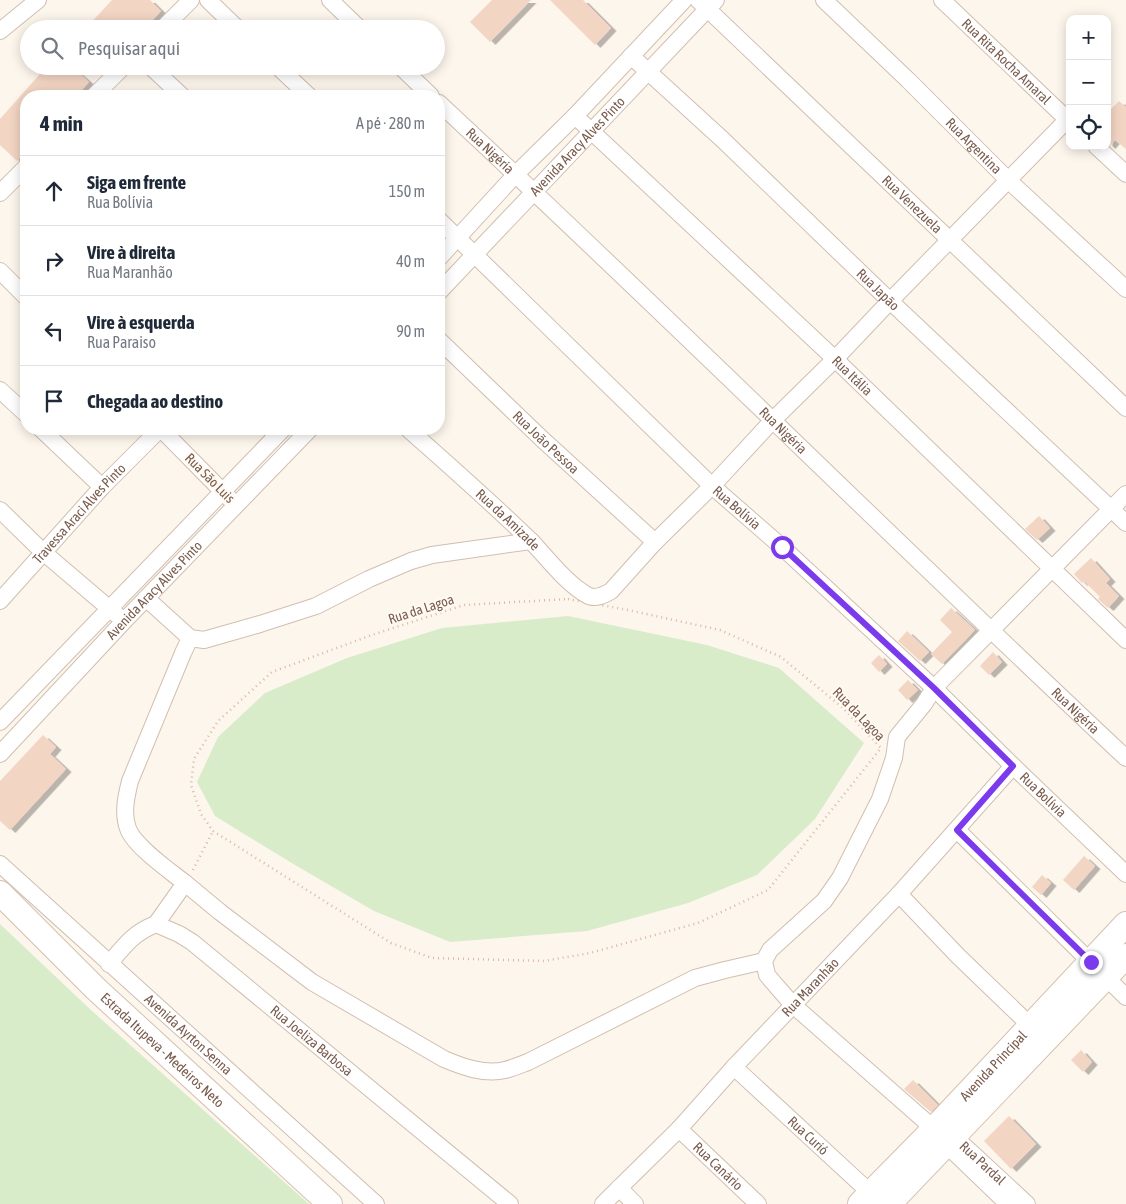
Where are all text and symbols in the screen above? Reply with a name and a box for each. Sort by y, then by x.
street label: Rua Rita Rocha Amaral [959,15,1054,108]
map controls [1066,15,1111,150]
button: + [1066,15,1111,60]
search box [20,20,445,75]
icon: search [38,34,66,62]
text: Pesquisar aqui [78,37,180,59]
button: − [1066,60,1111,105]
street label: Avenida Aracy Alves Pinto [527,93,628,199]
button: locate [1066,105,1111,150]
text: 4 min [40,111,83,135]
text: A pé · 280 m [356,114,425,132]
street label: Rua Argentina [943,115,1005,177]
street label: Rua Nigéria [463,124,517,177]
text: Siga em frente [87,171,186,193]
street label: Rua Venezuela [879,172,945,236]
icon: ahead [40,177,68,205]
text: 150 m [389,182,425,200]
text: Rua Bolívia [87,193,153,211]
text: Vire à direita [87,241,175,263]
icon: right [40,247,68,275]
text: 40 m [396,252,425,270]
text: Rua Maranhão [87,263,173,281]
street label: Rua Japão [853,265,903,314]
text: Vire à esquerda [87,311,195,333]
icon: left [40,317,68,345]
text: 90 m [396,322,425,340]
text: Rua Paraiso [87,333,156,351]
street label: Rua Itália [829,353,876,399]
icon: arrive [40,387,68,415]
text: Chegada ao destino [87,390,223,412]
street label: Rua Nigéria [756,404,810,457]
street label: Rua João Pessoa [510,408,582,477]
street label: Rua São Luis [182,450,238,506]
street label: Travessa Araci Alves Pinto [29,460,129,567]
street label: Rua Bolívia [710,483,764,533]
street label: Rua da Amizade [473,486,543,553]
route start [771,536,794,559]
street label: Avenida Aracy Alves Pinto [103,538,205,643]
street label: Rua da Lagoa [386,591,456,627]
street label: Rua da Lagoa [830,684,888,744]
street label: Rua Nigéria [1048,684,1103,737]
street label: Rua Bolívia [1017,769,1070,821]
route end [1080,951,1103,974]
street label: Rua Maranhão [778,954,842,1020]
street label: Estrada Itupeva - Medeiros Neto [97,989,227,1111]
street label: Avenida Ayrton Senna [141,991,235,1078]
street label: Rua Joeliza Barbosa [267,1002,356,1079]
street label: Avenida Principal [956,1027,1030,1104]
street label: Rua Curió [785,1113,832,1158]
street label: Rua Pardal [957,1138,1009,1188]
street label: Rua Canário [690,1139,746,1193]

